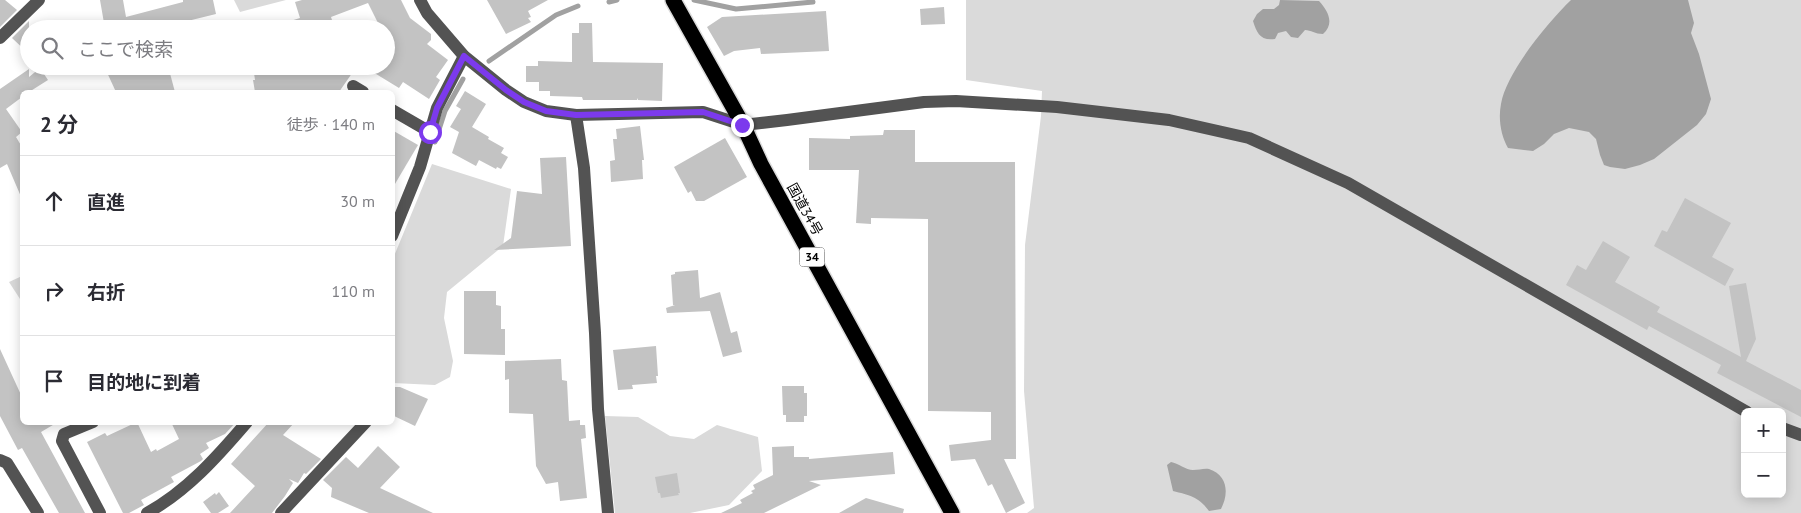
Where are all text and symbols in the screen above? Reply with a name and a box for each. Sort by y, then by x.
search box [20,20,395,75]
icon: search [38,34,66,62]
text: ここで検索 [78,37,173,61]
text: 2 分 [40,111,78,138]
text: 徒歩 · 140 m [287,114,375,134]
route end [731,114,754,137]
route start [419,121,442,144]
street label: 国道34号 [783,180,827,238]
icon: ahead [40,187,68,215]
text: 直進 [87,190,125,214]
text: 30 m [340,191,375,211]
road number: 34 [800,248,824,266]
icon: right [40,277,68,305]
text: 右折 [87,280,125,304]
text: 110 m [332,281,375,301]
icon: arrive [40,367,68,395]
text: 目的地に到着 [87,370,201,394]
map controls [1741,408,1786,498]
button: + [1741,408,1786,453]
button: − [1741,453,1786,498]

